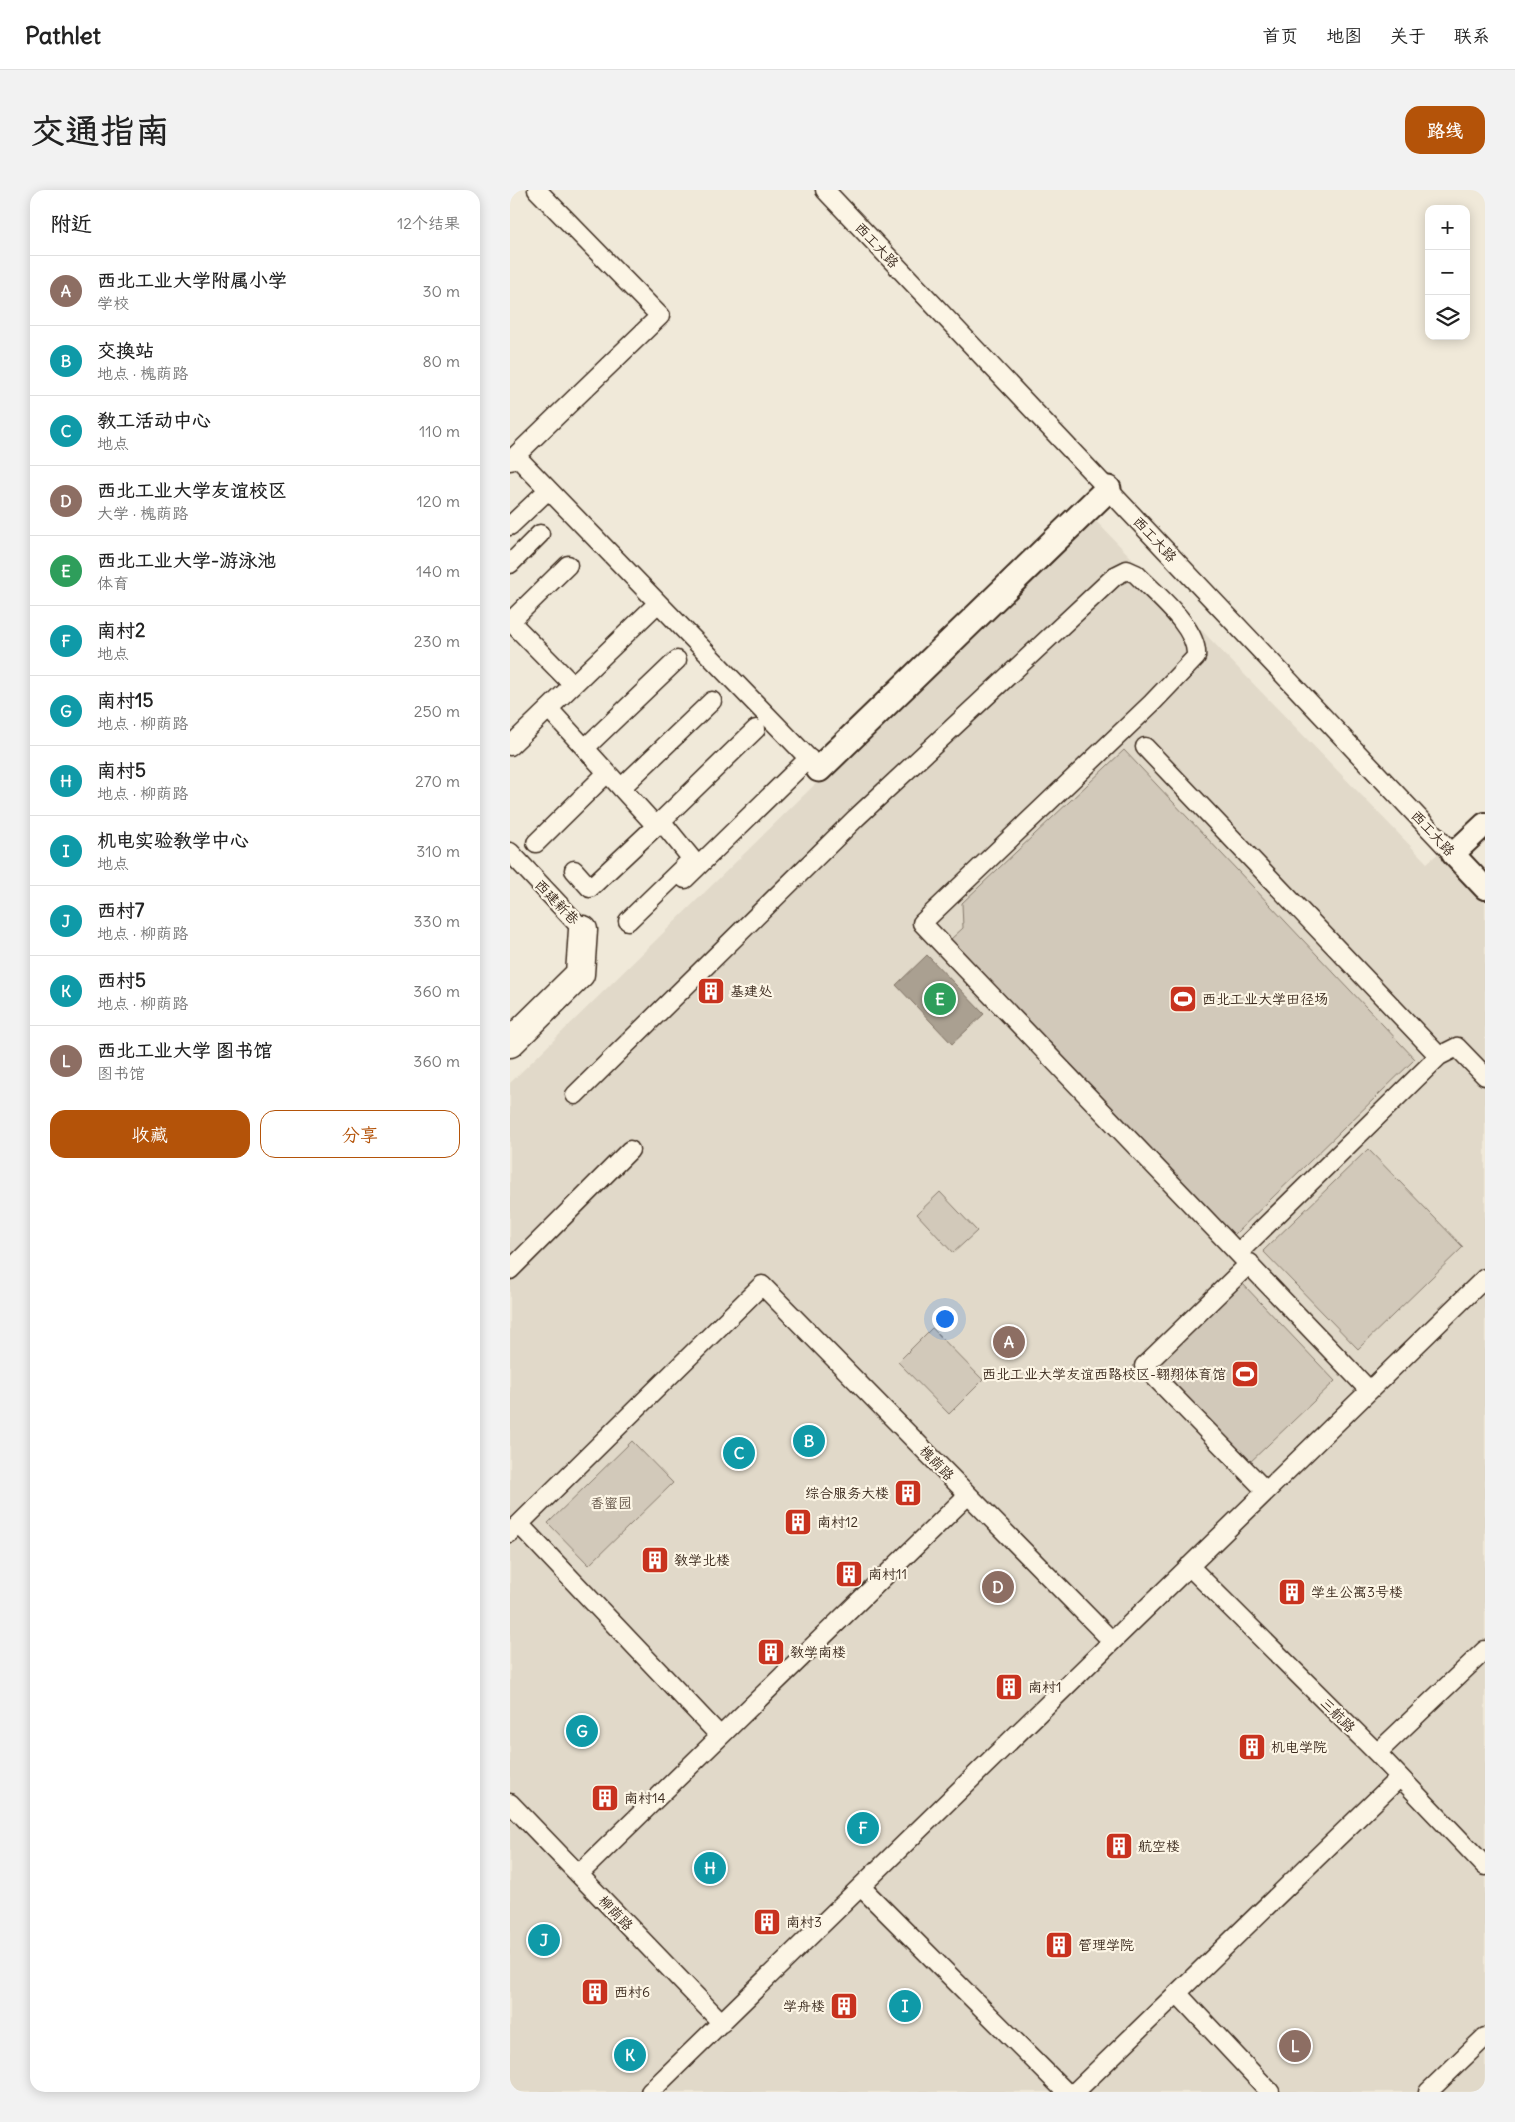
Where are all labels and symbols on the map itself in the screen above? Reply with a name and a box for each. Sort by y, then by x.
street label: 西工大路 [851,218,903,272]
street label: 西工大路 [1129,512,1181,566]
street label: 西工大路 [1407,806,1459,860]
street label: 西建新巷 [531,876,584,929]
building icon: 基建处 [696,976,726,1006]
pin: E [924,980,956,1018]
place label: 基建处 [730,982,772,1000]
sports icon: 西北工业大学田径场 [1168,984,1198,1014]
place label: 西北工业大学田径场 [1202,990,1328,1008]
your location [932,1306,958,1332]
pin: A [993,1323,1025,1361]
sports icon: 西北工业大学友谊西路校区-翱翔体育馆 [1230,1359,1260,1389]
place label: 西北工业大学友谊西路校区-翱翔体育馆 [982,1365,1226,1383]
pin: B [793,1422,825,1460]
pin: C [723,1434,755,1472]
street label: 槐荫路 [916,1442,958,1484]
building icon: 综合服务大楼 [893,1478,923,1508]
place label: 综合服务大楼 [805,1484,889,1502]
park label: 香蜜园 [590,1494,632,1512]
building icon: 南村12 [783,1507,813,1537]
place label: 南村12 [817,1513,859,1531]
building icon: 教学北楼 [640,1545,670,1575]
place label: 教学北楼 [674,1551,730,1569]
building icon: 南村11 [834,1559,864,1589]
place label: 南村11 [868,1565,907,1583]
pin: D [982,1568,1014,1606]
building icon: 学生公寓3号楼 [1277,1577,1307,1607]
place label: 学生公寓3号楼 [1311,1583,1403,1601]
building icon: 教学南楼 [756,1637,786,1667]
place label: 教学南楼 [790,1643,846,1661]
building icon: 南村1 [994,1672,1024,1702]
place label: 南村1 [1028,1678,1062,1696]
street label: 三航路 [1317,1694,1359,1736]
pin: G [566,1712,598,1750]
building icon: 机电学院 [1237,1732,1267,1762]
place label: 机电学院 [1271,1738,1327,1756]
building icon: 南村14 [590,1783,620,1813]
place label: 南村14 [624,1789,666,1807]
pin: F [847,1809,879,1847]
building icon: 航空楼 [1104,1831,1134,1861]
place label: 航空楼 [1138,1837,1180,1855]
pin: H [694,1849,726,1887]
street label: 柳荫路 [595,1892,637,1934]
building icon: 南村3 [752,1907,782,1937]
place label: 南村3 [786,1913,822,1931]
pin: J [528,1921,560,1959]
building icon: 管理学院 [1044,1930,1074,1960]
place label: 管理学院 [1078,1936,1134,1954]
building icon: 西村6 [580,1977,610,2007]
place label: 西村6 [614,1983,650,2001]
pin: I [889,1987,921,2025]
building icon: 学舟楼 [829,1991,859,2021]
place label: 学舟楼 [783,1997,825,2015]
pin: L [1279,2027,1311,2065]
pin: K [614,2036,646,2074]

